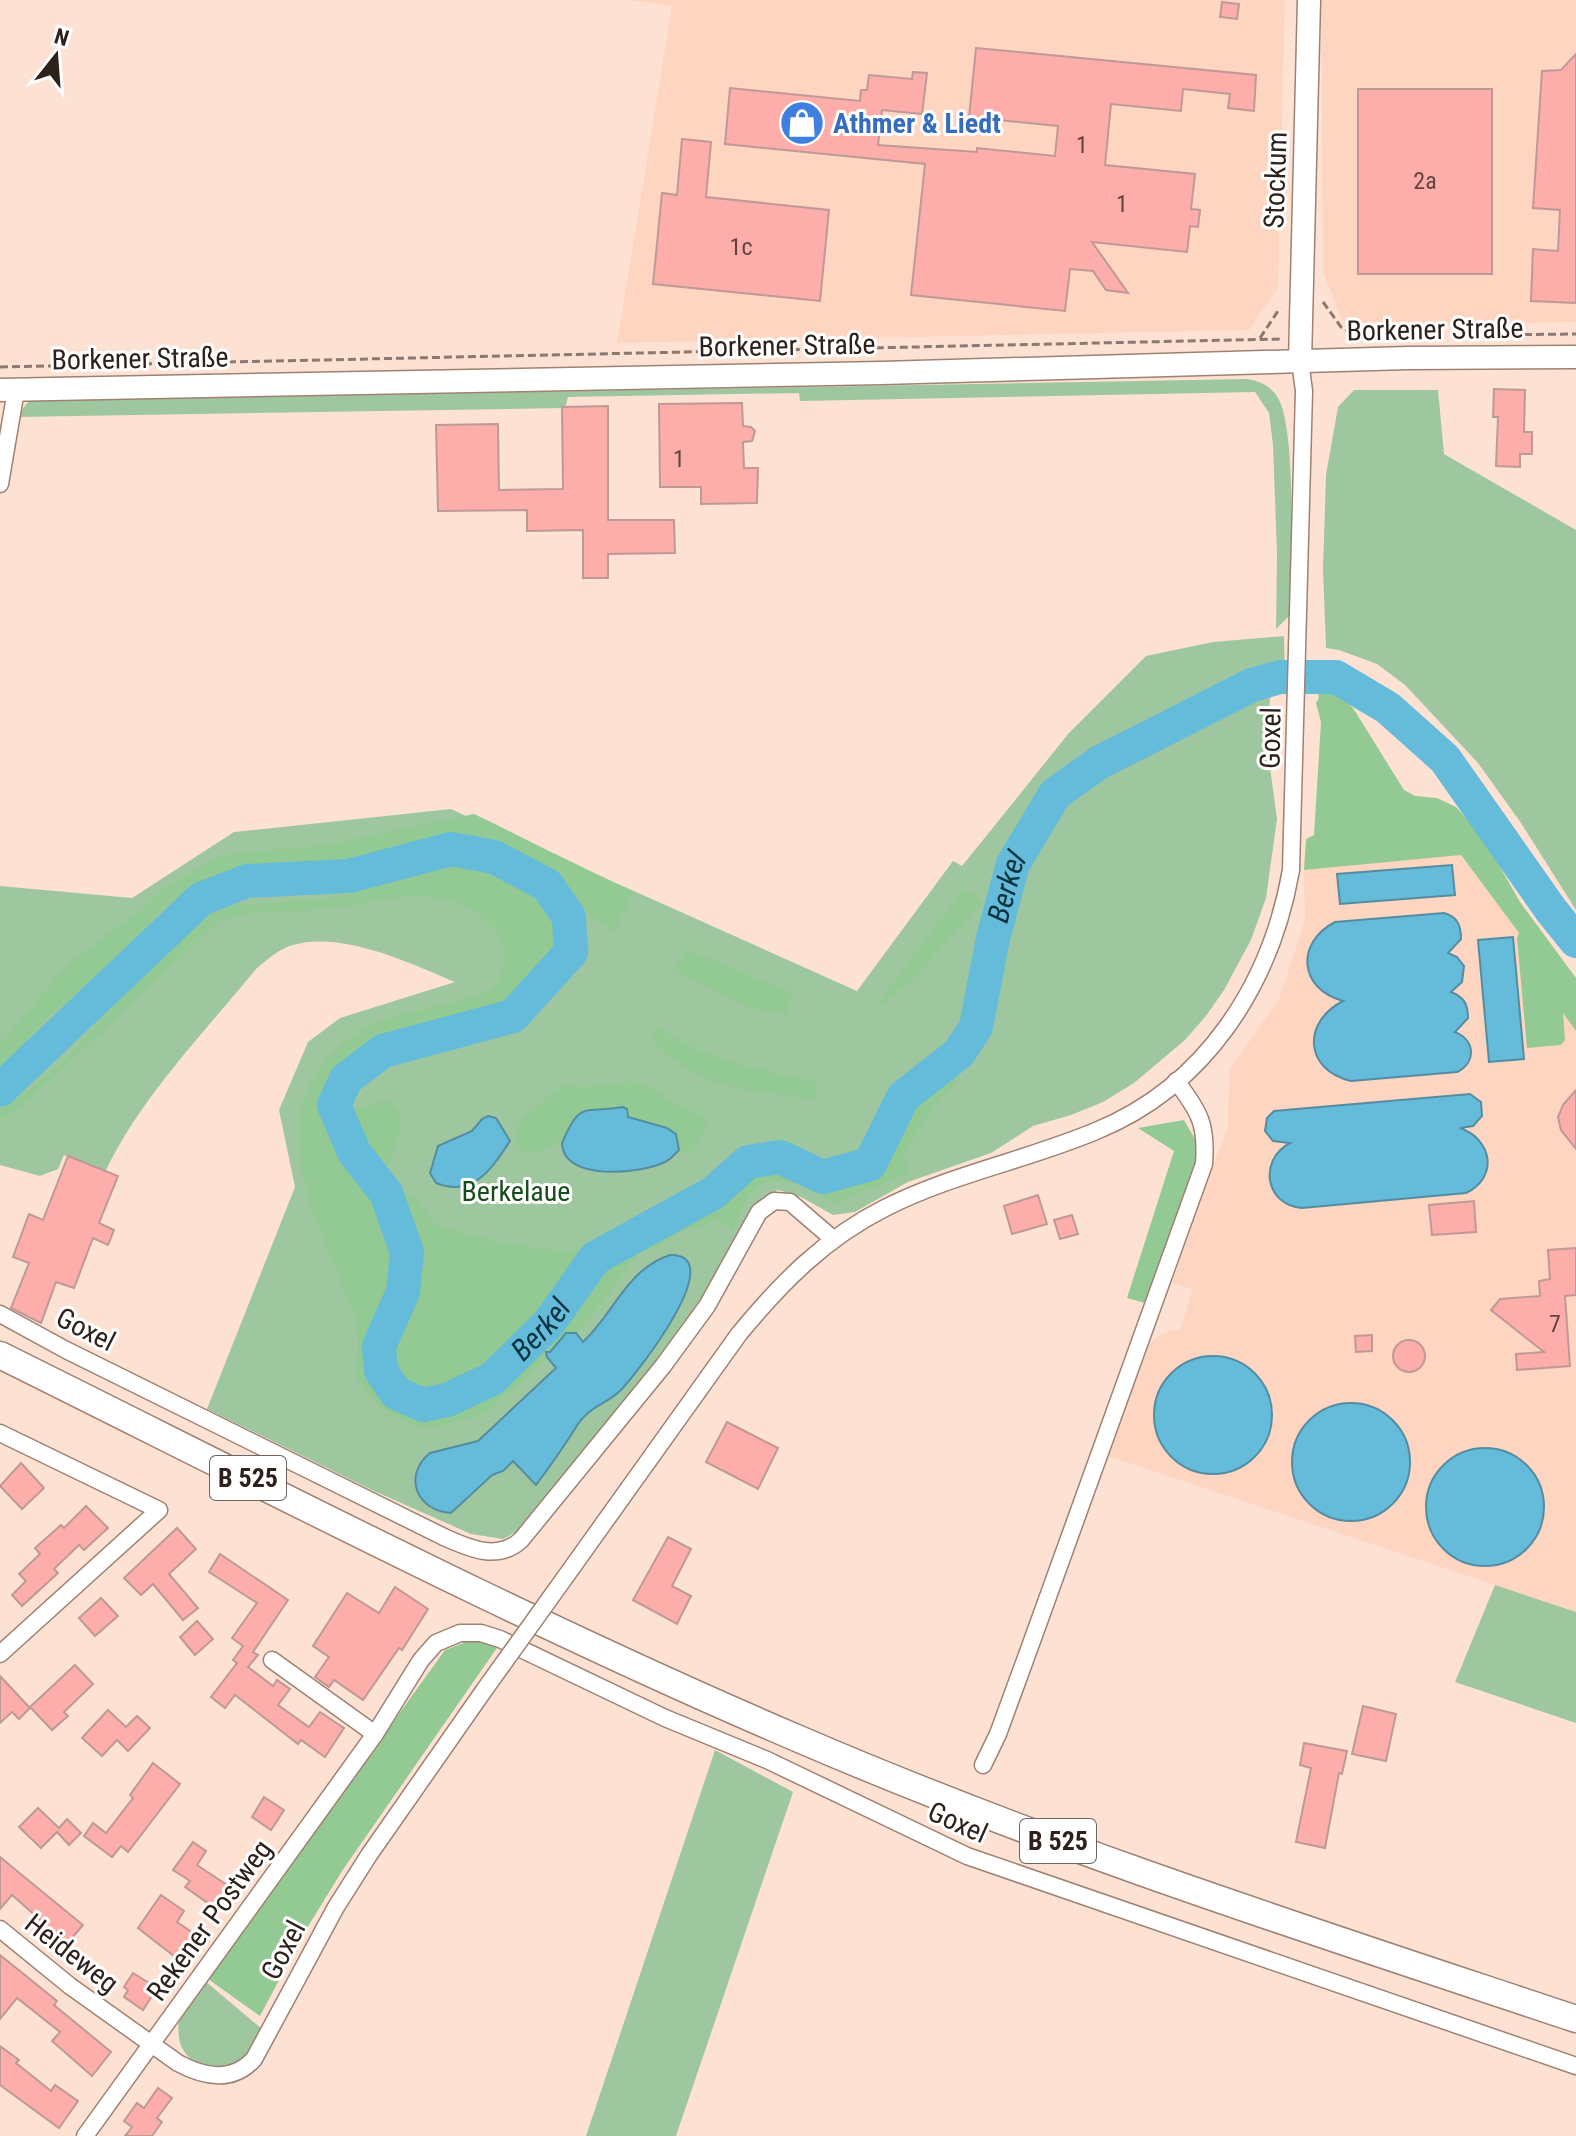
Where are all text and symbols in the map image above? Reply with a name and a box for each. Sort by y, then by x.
north arrow [16,16,96,96]
text: N [52,23,72,51]
shop icon: Athmer & Liedt [778,99,826,147]
place label: Athmer & Liedt [833,107,1001,140]
house number: 1 [1076,131,1088,159]
street label: Stockum [1257,131,1294,229]
house number: 2a [1413,167,1437,195]
house number: 1 [1116,190,1128,218]
house number: 1c [730,233,752,261]
street label: Borkener Straße [1346,311,1524,348]
street label: Borkener Straße [698,327,876,364]
street label: Borkener Straße [51,340,229,377]
house number: 1 [673,445,685,473]
street label: Goxel [1253,707,1288,769]
water label: Berkel [980,845,1034,926]
park label: Berkelaue [462,1175,570,1208]
water label: Berkel [504,1292,578,1367]
street label: Goxel [51,1301,121,1358]
house number: 7 [1549,1310,1561,1338]
road number: B 525 [210,1456,286,1500]
street label: Goxel [923,1795,993,1850]
road number: B 525 [1020,1819,1096,1863]
street label: Rekener Postweg [140,1833,279,2007]
street label: Heideweg [19,1907,125,2000]
street label: Goxel [254,1915,313,1985]

